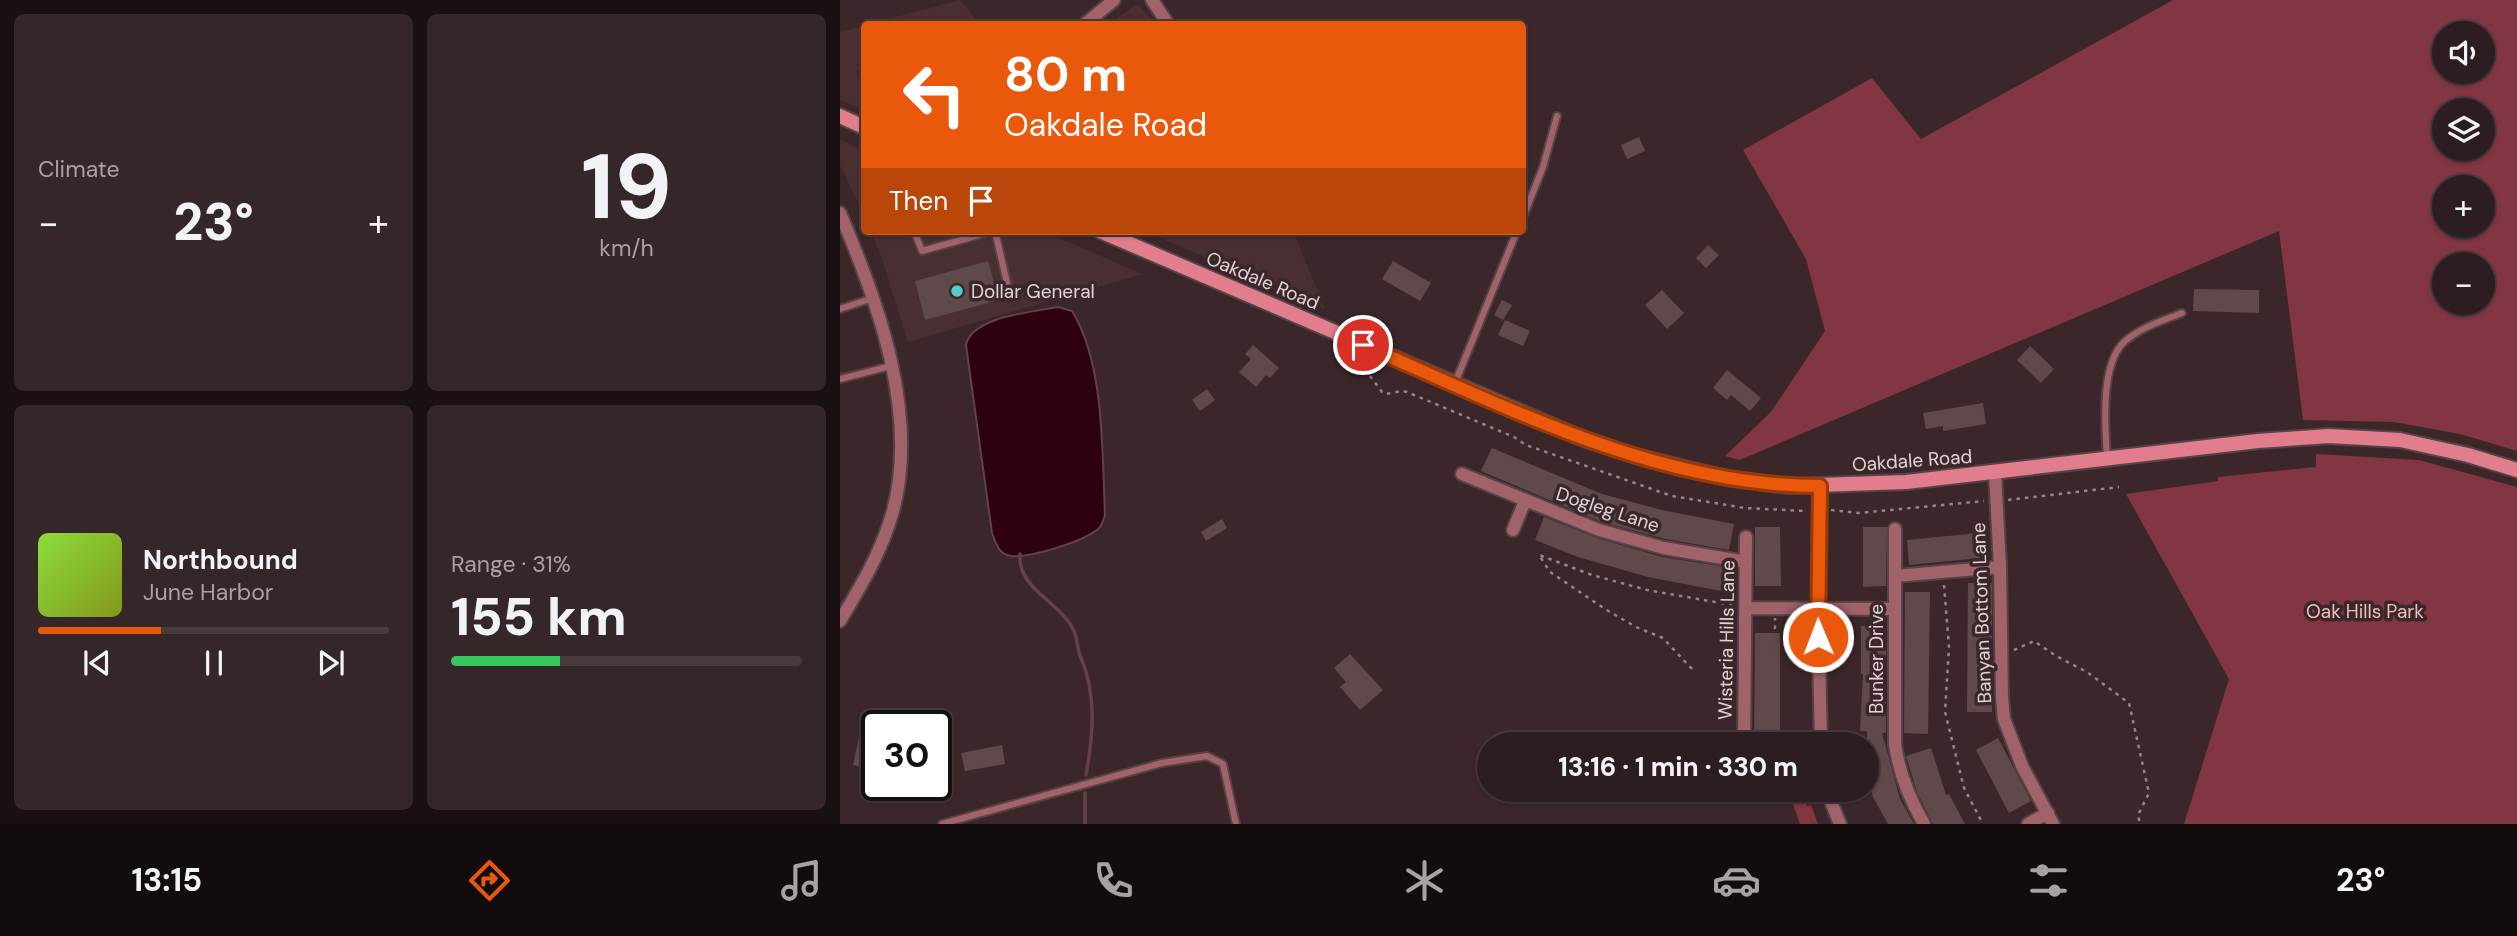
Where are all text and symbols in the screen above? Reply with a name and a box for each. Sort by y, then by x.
map controls [2432,21,2495,315]
button: sound [2432,21,2495,84]
text: 80 m [1004,42,1127,106]
icon: left [889,49,980,140]
button: layers [2432,98,2495,161]
text: Oakdale Road [1004,104,1207,146]
text: 19 [581,128,672,246]
text: Climate [38,154,120,184]
button: + [2432,175,2495,238]
icon: arrive [962,182,1000,220]
text: Then [889,184,948,218]
text: 23° [173,188,254,256]
text: − [38,198,59,248]
text: + [368,198,389,248]
text: km/h [599,233,654,263]
street label: Oakdale Road [1202,245,1323,316]
button: − [2432,252,2495,315]
place label: Dollar General [971,279,1095,304]
marker: Dollar General [949,283,965,299]
pin [1333,315,1393,375]
icon: arrive [1344,326,1382,364]
street label: Oakdale Road [1851,444,1973,477]
street label: Dogleg Lane [1553,481,1663,538]
street label: Banyan Bottom Lane [1966,522,1997,704]
text: Northbound [143,543,298,577]
text: Range · 31% [451,549,571,579]
street label: Wisteria Hills Lane [1713,560,1740,720]
text: June Harbor [143,577,273,607]
text: 155 km [451,583,627,651]
park label: Oak Hills Park [2306,599,2424,624]
position arrow [1781,600,1855,674]
street label: Bunker Drive [1864,604,1889,714]
icon: previous [78,644,116,682]
icon: pause [195,644,233,682]
icon: next [312,644,350,682]
speed limit sign: 30 [861,710,952,801]
text: 13:16 · 1 min · 330 m [1558,750,1798,784]
icon: directions [465,856,514,905]
icon: music [777,856,826,905]
icon: phone [1089,856,1138,905]
icon: climate [1400,856,1449,905]
icon: car [1712,856,1761,905]
icon: filters [2024,856,2073,905]
text: 13:15 [131,859,202,901]
text: 23° [2336,859,2385,901]

